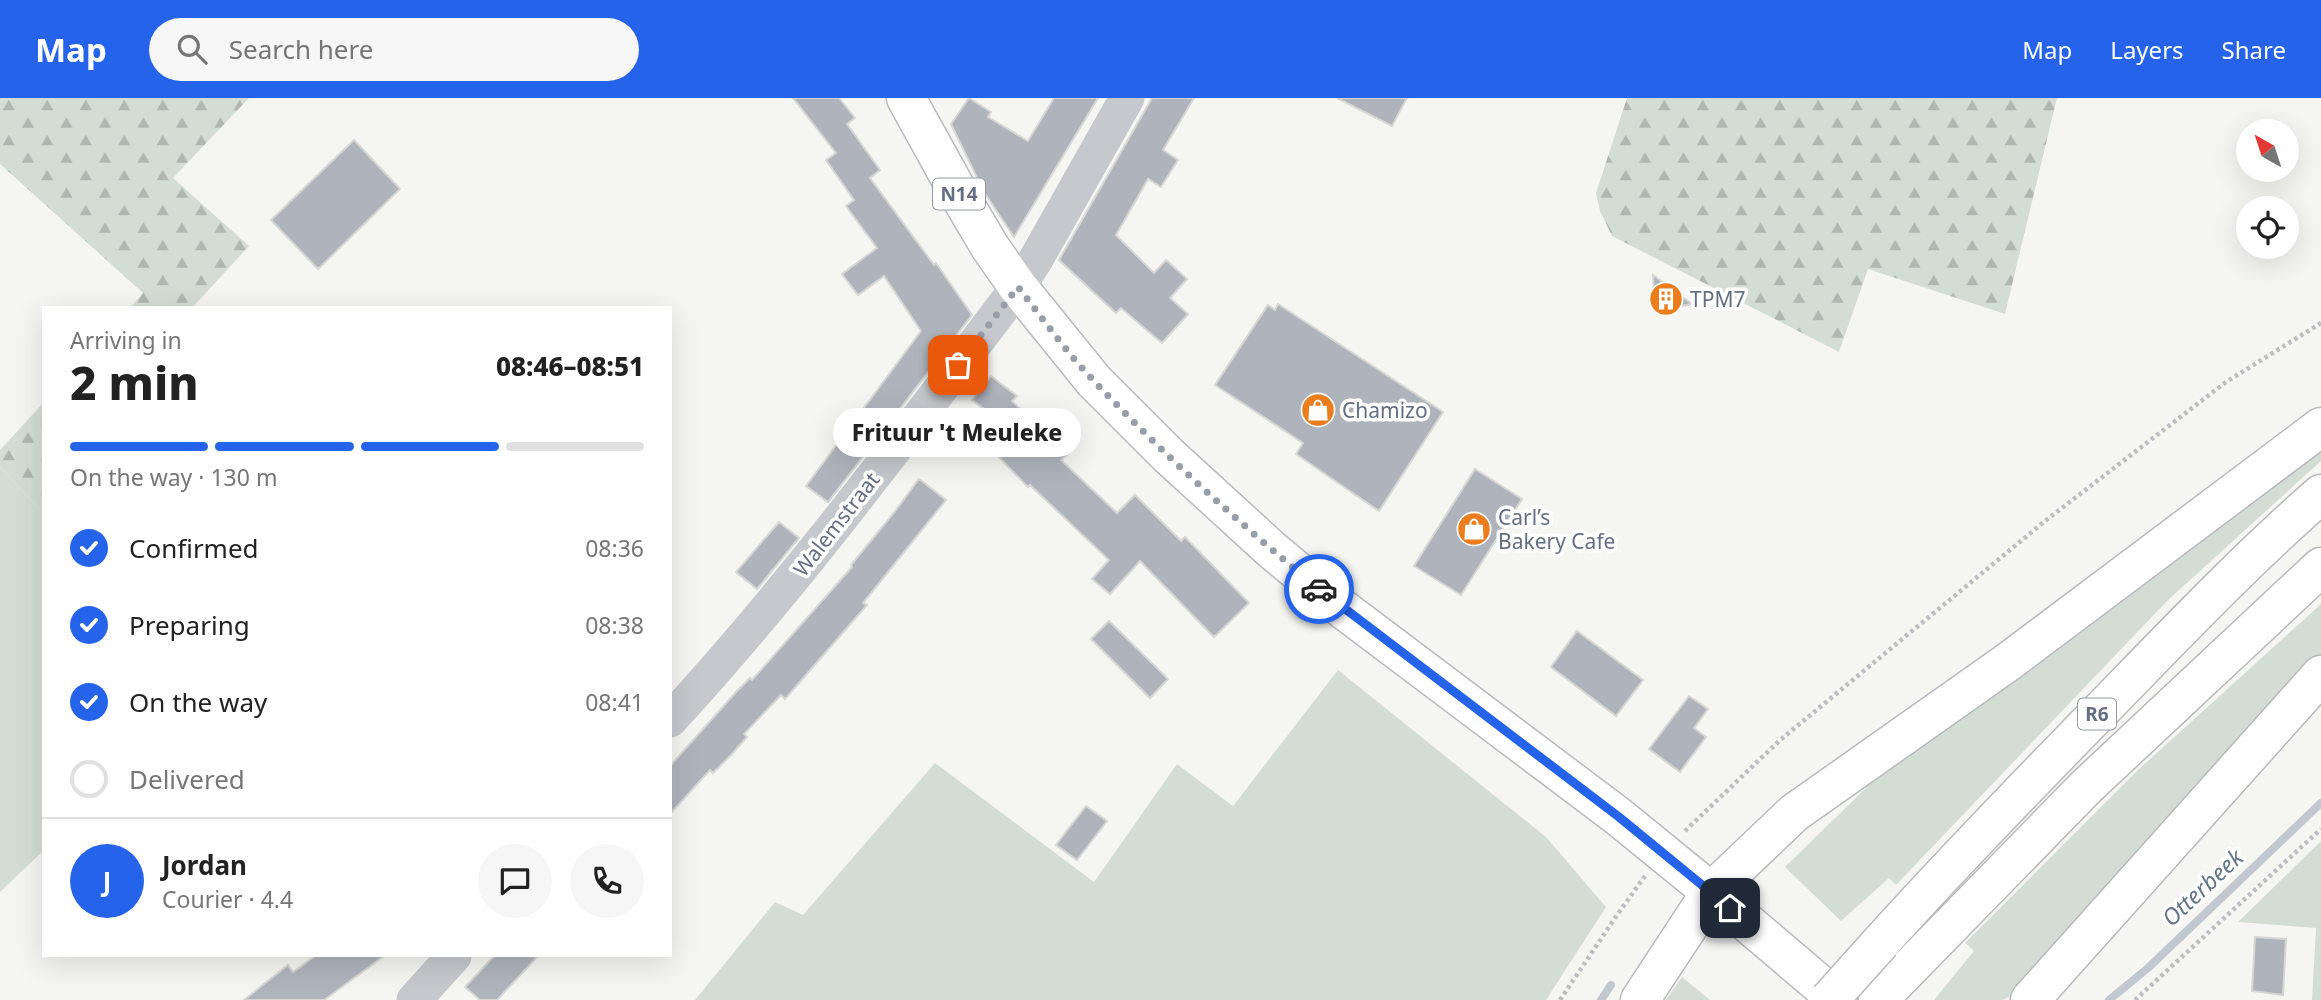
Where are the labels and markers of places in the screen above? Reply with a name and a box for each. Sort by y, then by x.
building icon: TPM7 [1647,280,1685,318]
place label: TPM7 [1690,285,1745,313]
pin [928,335,988,395]
shop icon: Chamizo [1299,391,1337,429]
place label: Chamizo [1342,396,1428,424]
callout: Frituur 't Meuleke [834,407,1082,456]
place label: Carl’s Bakery Cafe [1498,503,1615,555]
shop icon: Carl’s Bakery Cafe [1455,510,1493,548]
pin [1700,878,1760,938]

